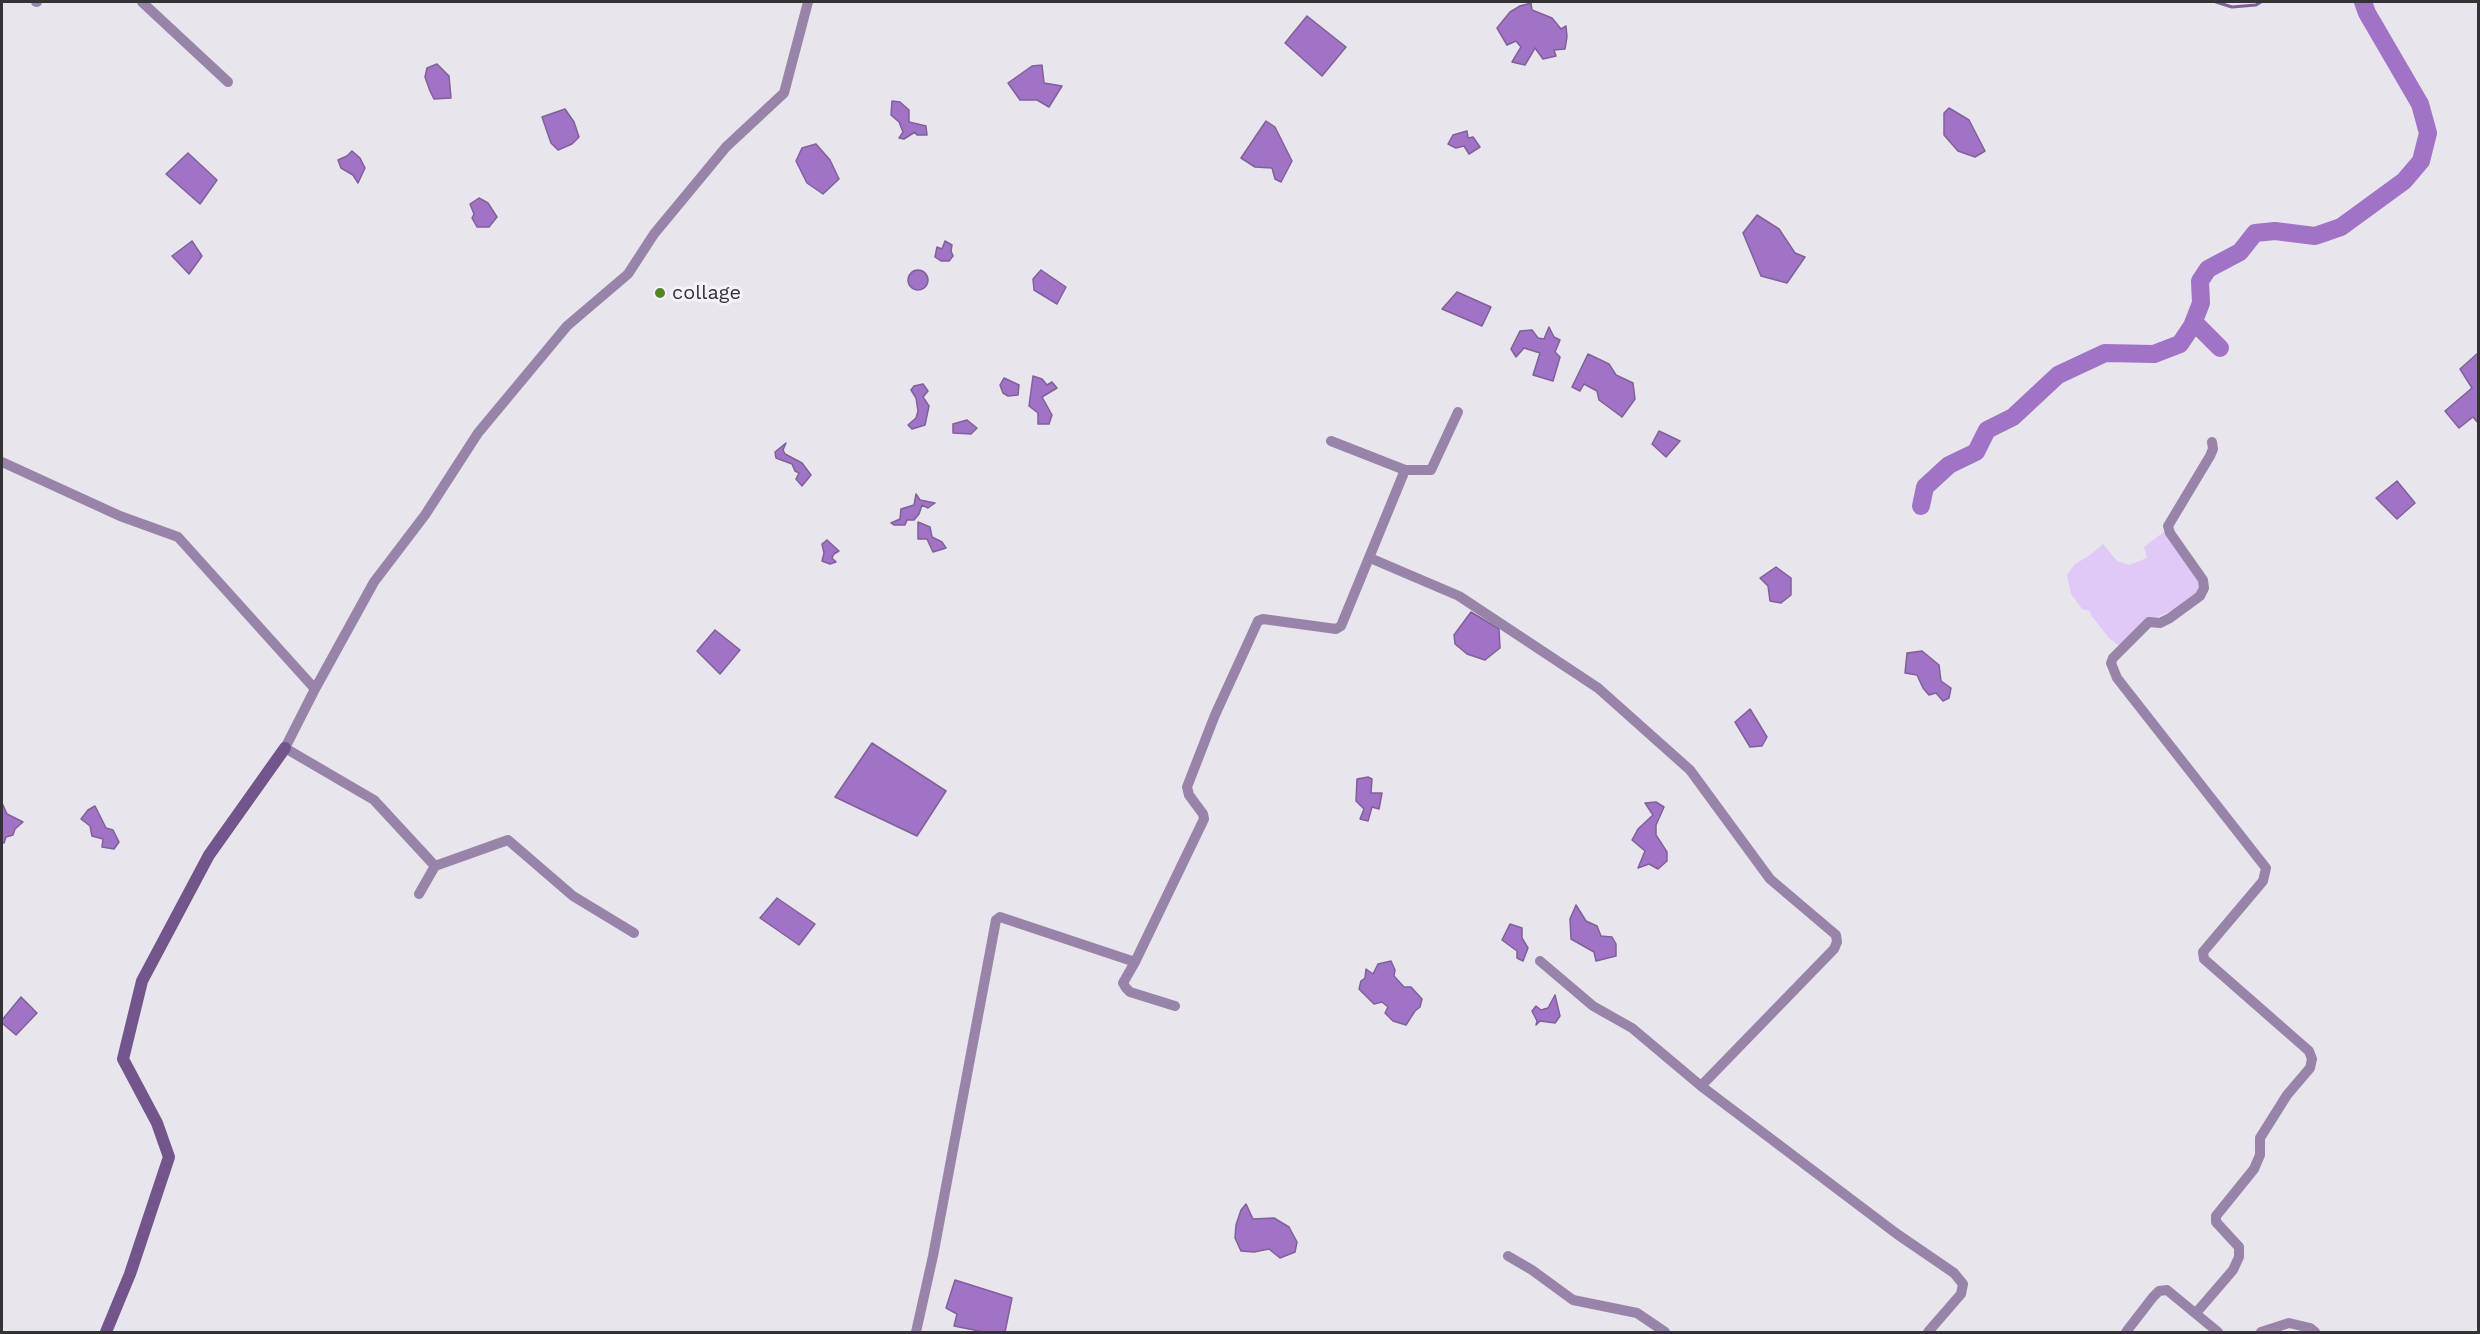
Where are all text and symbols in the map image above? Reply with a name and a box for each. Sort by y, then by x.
place label: collage [672,281,741,305]
marker: collage [653,286,667,300]

